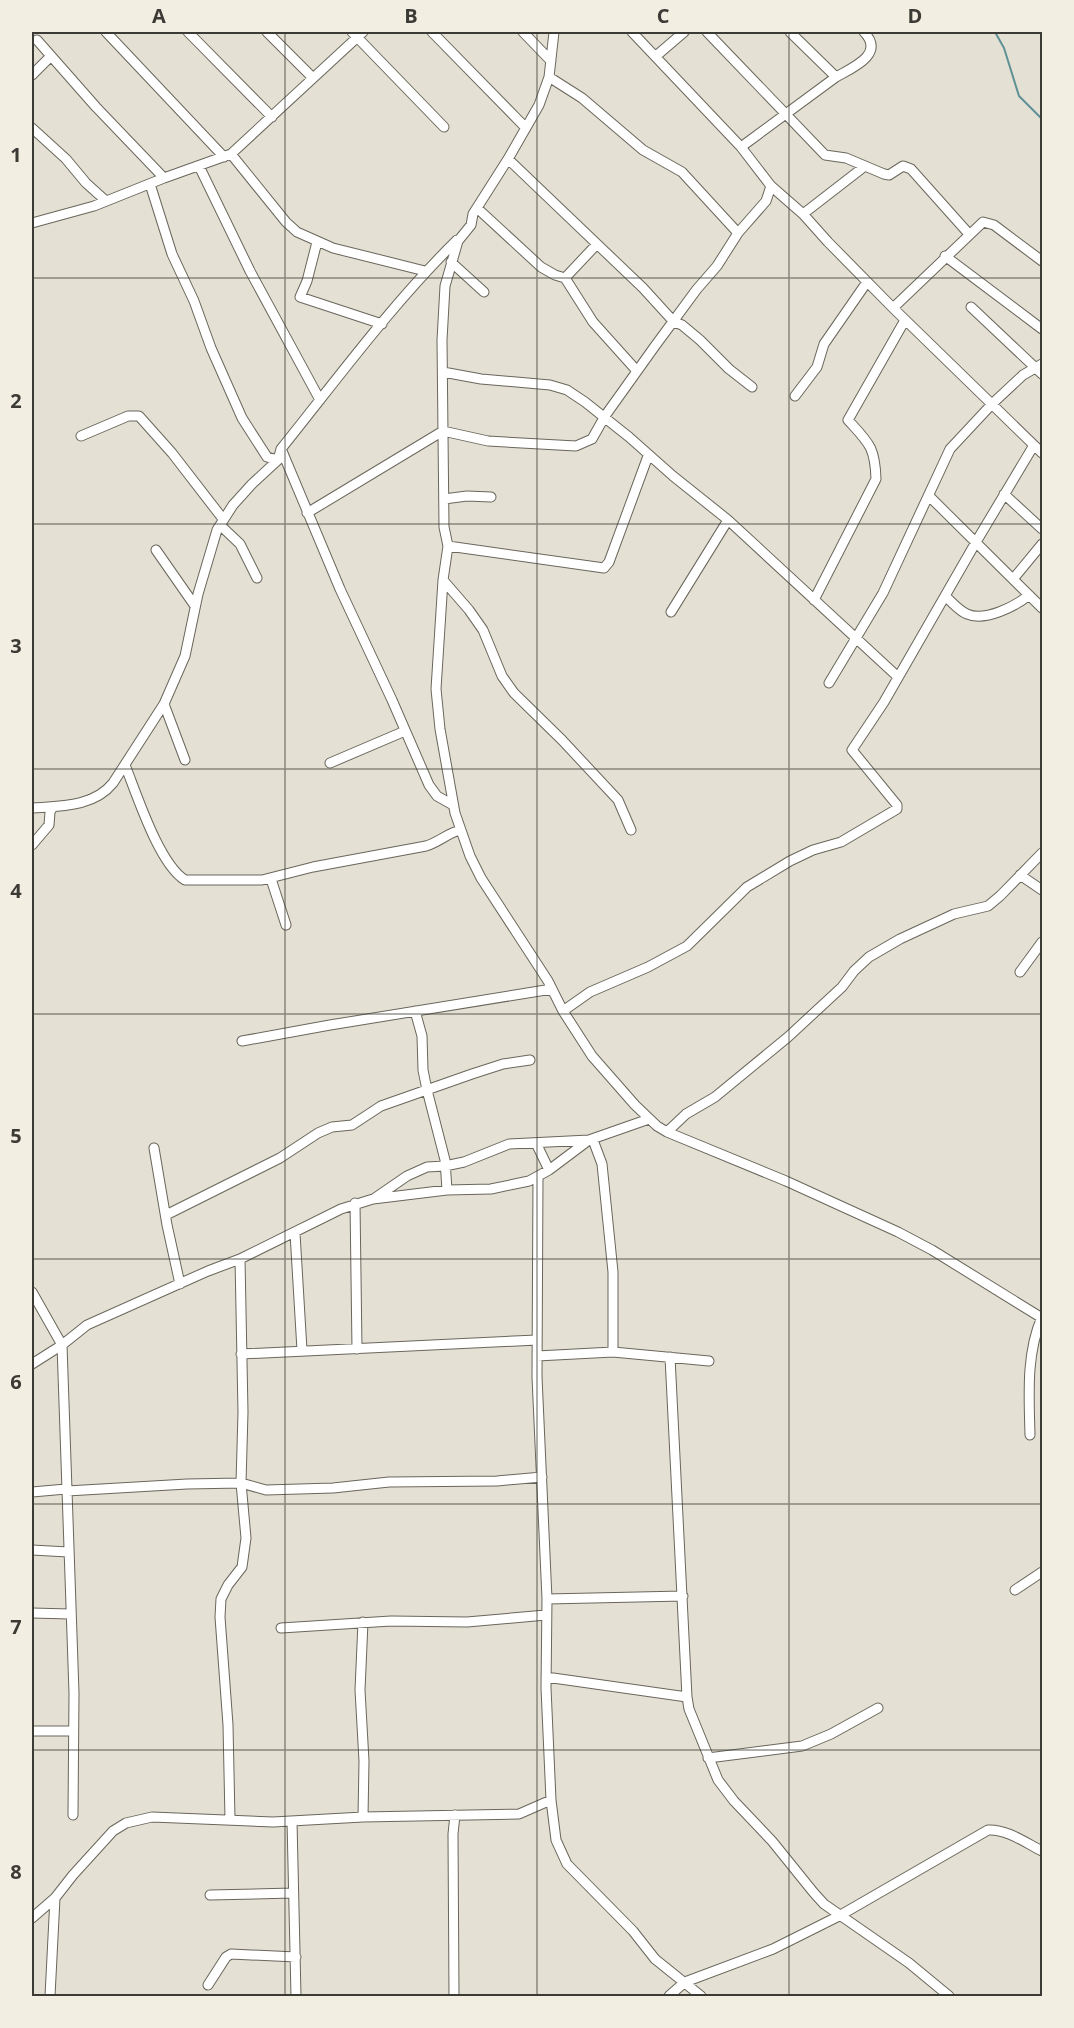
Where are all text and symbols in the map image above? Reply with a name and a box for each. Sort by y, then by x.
text: A [152,2,166,29]
text: B [404,2,418,29]
text: C [657,2,670,29]
text: D [908,2,922,29]
text: 1 [10,141,22,168]
text: 2 [10,387,22,414]
text: 3 [10,632,22,659]
text: 4 [10,877,22,904]
text: 5 [10,1122,22,1149]
text: 6 [10,1368,22,1395]
text: 7 [10,1613,22,1640]
text: 8 [10,1858,22,1885]

